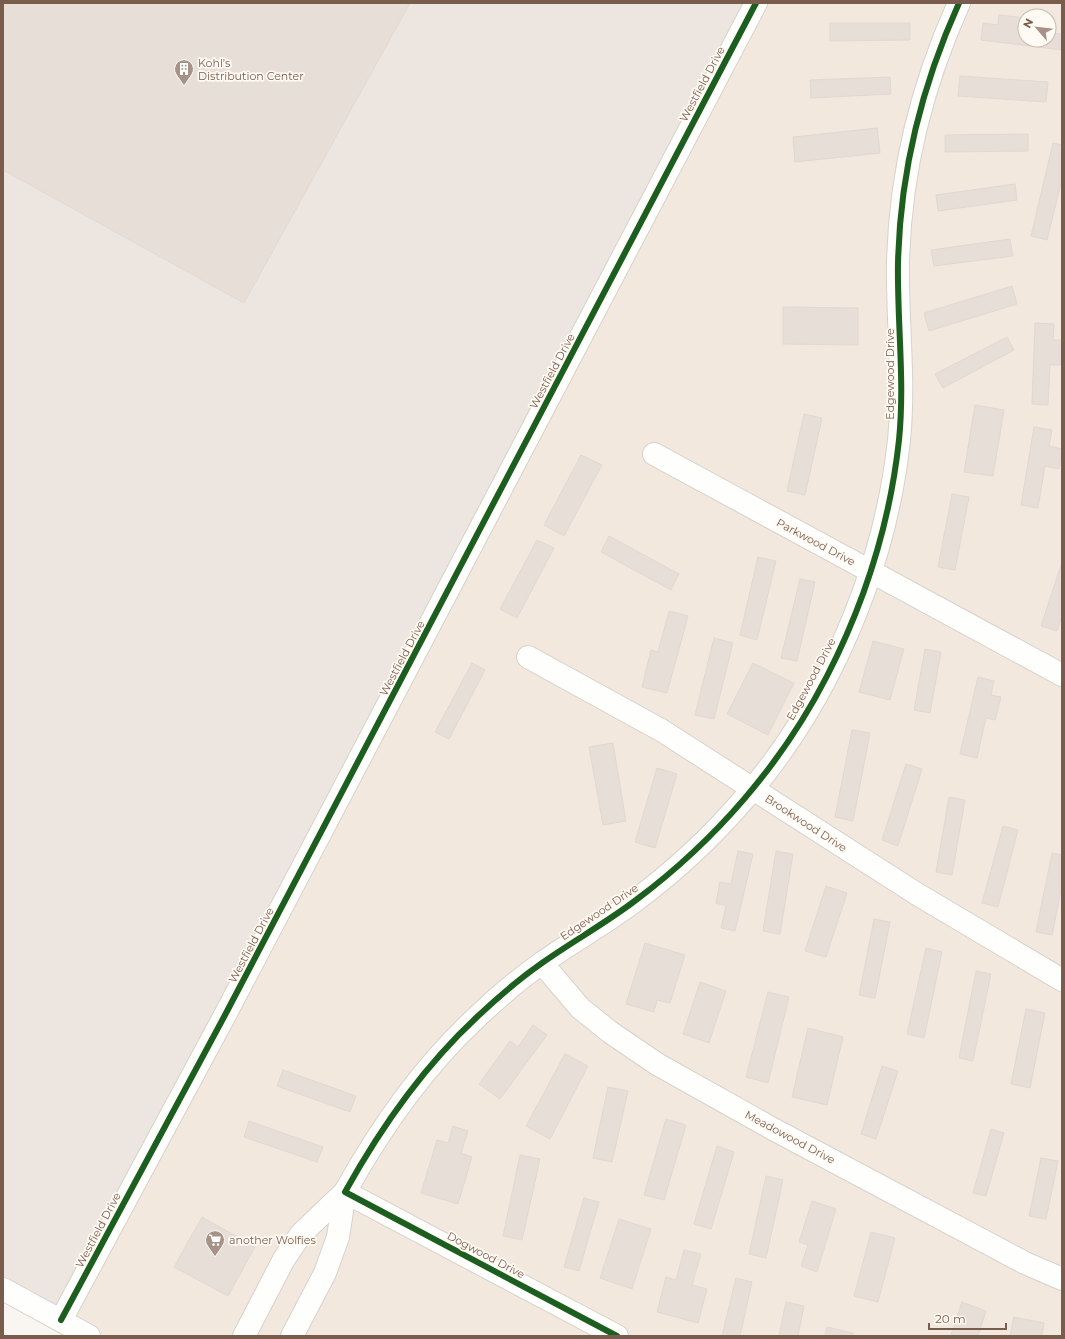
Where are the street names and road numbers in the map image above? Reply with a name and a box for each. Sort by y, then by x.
street label: Westfield Drive [676,44,728,124]
street label: Edgewood Drive [883,328,897,420]
street label: Westfield Drive [526,331,578,411]
street label: Parkwood Drive [774,515,858,569]
street label: Westfield Drive [376,618,428,698]
street label: Edgewood Drive [783,635,839,723]
street label: Brookwood Drive [762,791,850,855]
street label: Edgewood Drive [557,880,641,943]
street label: Westfield Drive [225,905,277,985]
street label: Meadowood Drive [743,1107,838,1167]
street label: Westfield Drive [72,1190,124,1270]
street label: Dogwood Drive [445,1229,528,1282]

